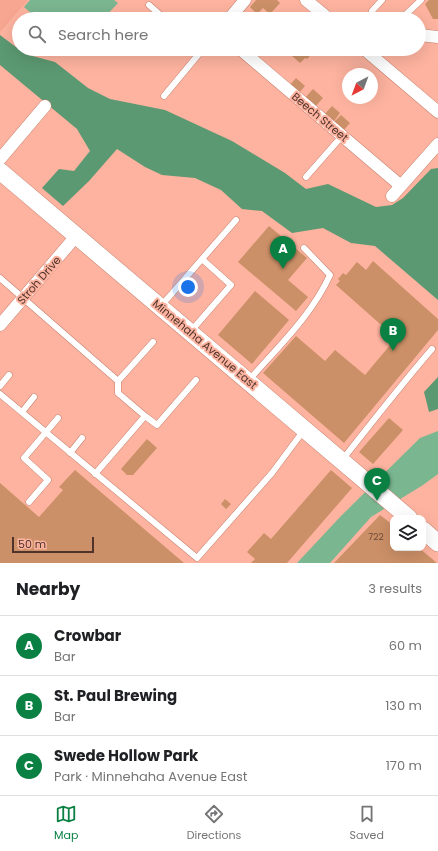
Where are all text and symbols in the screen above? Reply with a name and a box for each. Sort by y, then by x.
search box [12,12,426,56]
icon: search [26,23,48,45]
text: Search here [58,24,148,45]
north arrow [342,68,378,104]
street label: Beech Street [288,89,352,145]
pin: A [270,236,296,269]
street label: Stroh Drive [14,252,65,308]
your location [178,277,198,297]
street label: Minnehaha Avenue East [149,295,261,393]
pin: B [380,318,406,351]
pin: C [364,468,390,501]
map controls [390,515,426,551]
button: layers [390,515,426,551]
house number: 722 [368,531,384,543]
scale bar [12,535,94,554]
text: 50 m [18,536,46,552]
text: Nearby [16,577,80,601]
text: 3 results [368,579,422,598]
text: Crowbar [54,625,121,646]
text: A [24,636,34,655]
text: 60 m [389,636,422,655]
text: Bar [54,647,76,666]
text: St. Paul Brewing [54,685,177,706]
text: B [25,696,33,715]
text: 130 m [385,696,422,715]
text: Bar [54,707,76,726]
text: Swede Hollow Park [54,745,198,766]
text: C [24,756,34,775]
text: 170 m [386,756,422,775]
text: Park · Minnehaha Avenue East [54,767,248,786]
tab: Map [54,803,78,844]
tab: Directions [187,803,241,844]
tab: Saved [350,803,384,844]

